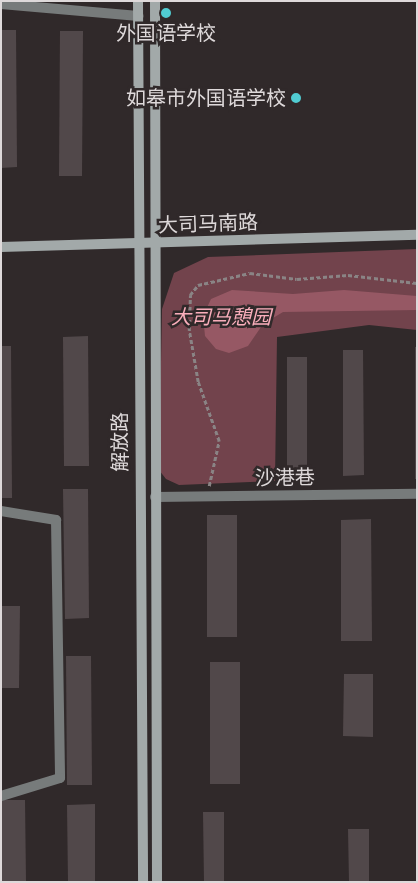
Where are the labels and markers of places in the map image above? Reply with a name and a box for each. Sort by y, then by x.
marker: 外国语学校 [160,7,172,19]
place label: 外国语学校 [116,21,216,45]
place label: 如皋市外国语学校 [126,86,286,110]
marker: 如皋市外国语学校 [290,92,302,104]

